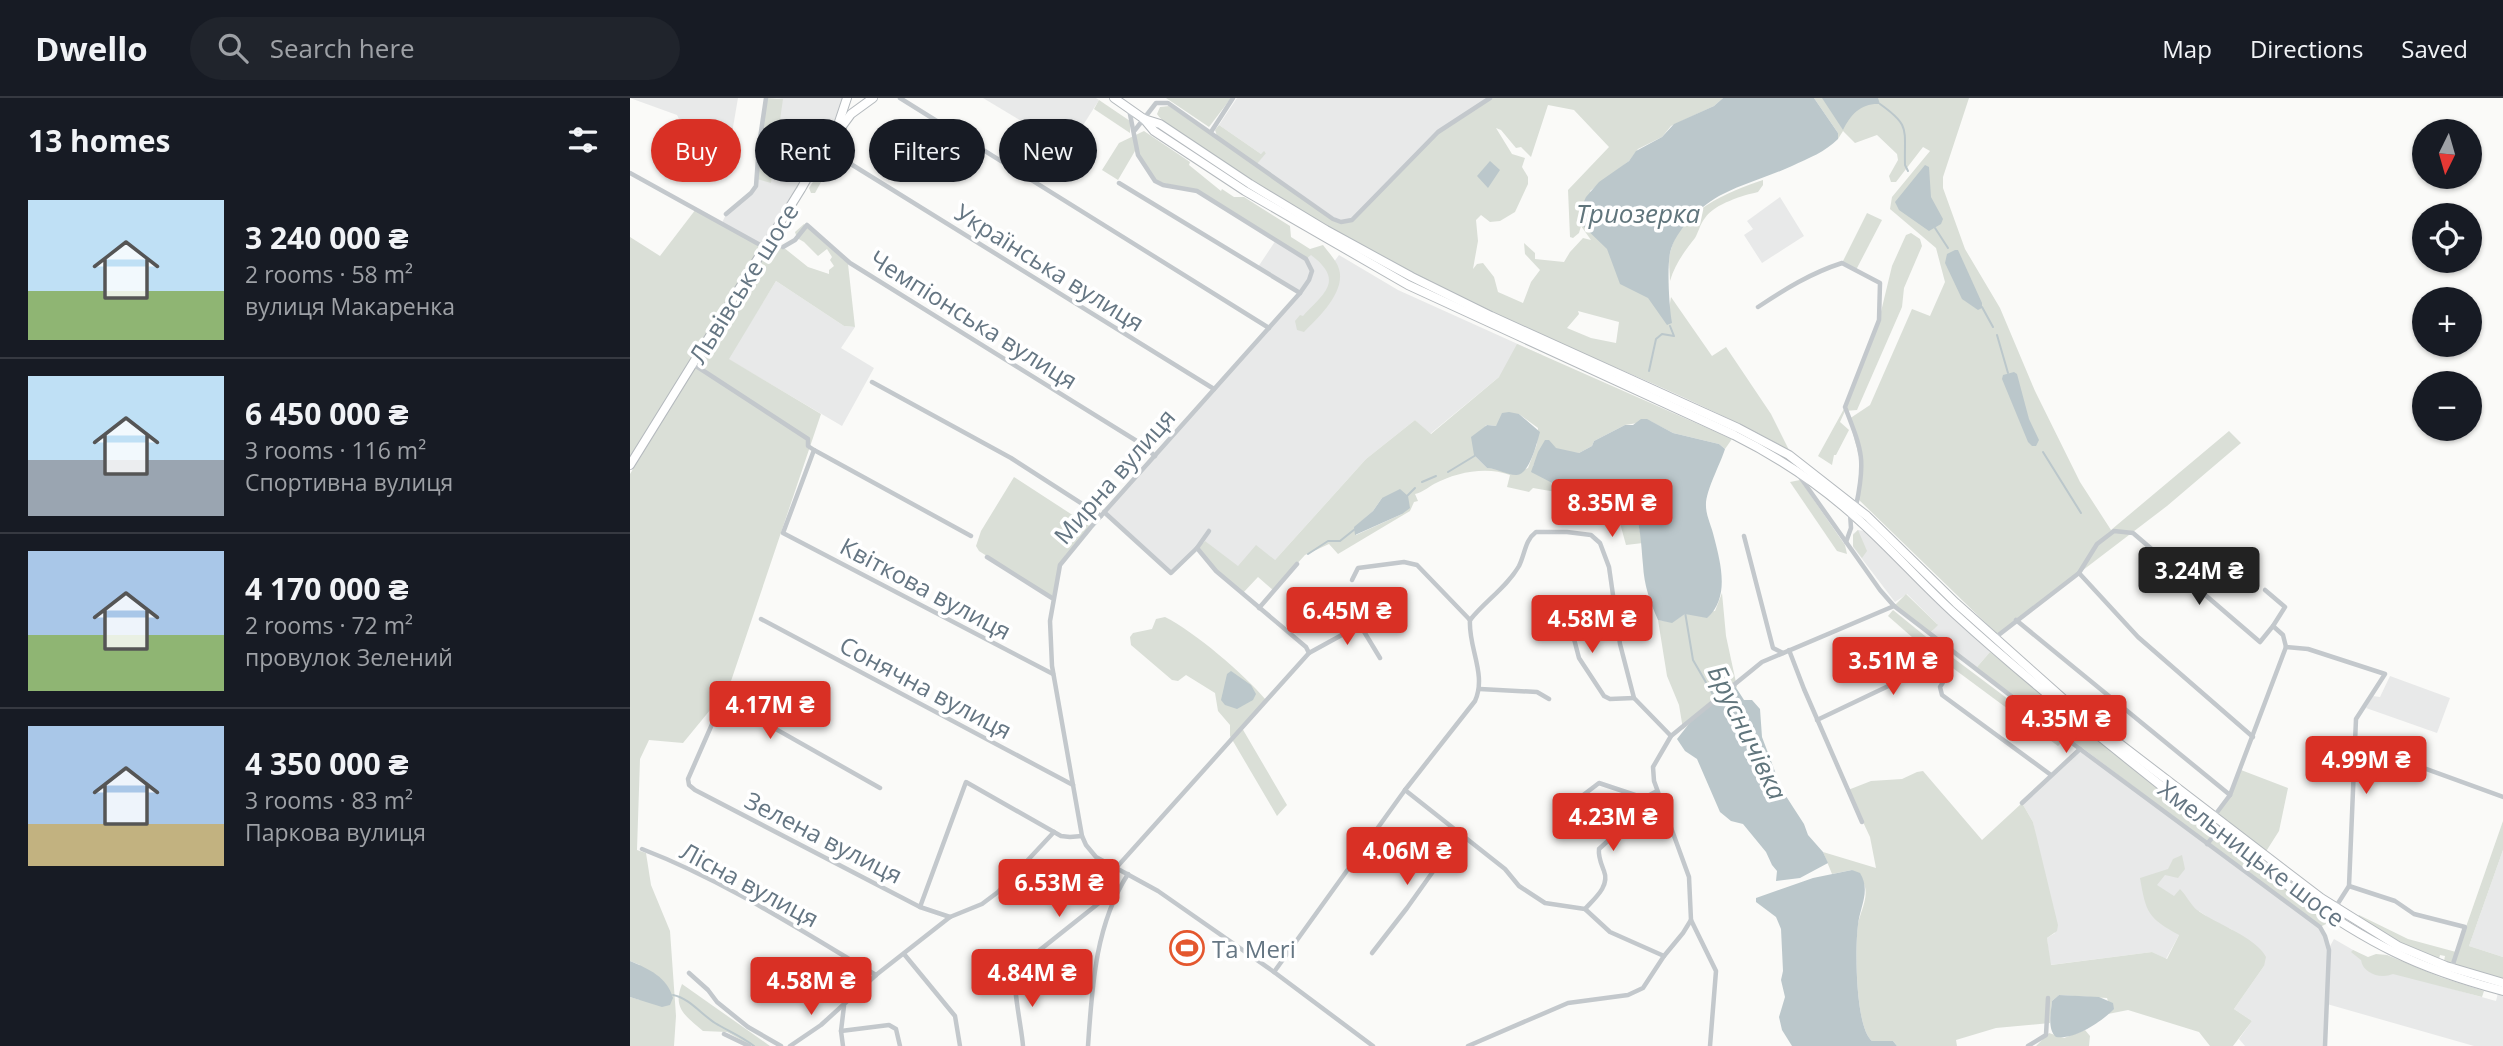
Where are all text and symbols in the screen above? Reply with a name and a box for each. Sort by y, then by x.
search box [190,17,680,80]
text: Dwello [35,26,148,71]
icon: search [214,29,252,67]
text: Search here [270,30,415,66]
text: Map [2162,32,2212,65]
text: Directions [2250,32,2363,65]
text: Saved [2401,32,2468,65]
chip: Buy [651,119,741,182]
chip: Rent [755,119,855,182]
chip: Filters [869,119,985,182]
chip: New [999,119,1097,182]
north arrow [2412,119,2482,189]
map controls [2412,119,2482,441]
text: 13 homes [28,120,171,161]
icon: filters [564,121,602,159]
street label: Українська вулиця [949,195,1151,339]
water label: Триозерка [1576,195,1700,231]
street label: Львівське шосе [680,197,806,369]
button: locate [2412,203,2482,273]
text: 3 240 000 ₴ [245,217,408,258]
icon: home [84,228,168,312]
street label: Чемпіонська вулиця [864,242,1084,396]
text: 2 rooms · 58 m² [245,258,413,290]
button: + [2412,287,2482,357]
text: вулиця Макаренка [245,290,455,322]
button: − [2412,371,2482,441]
text: 6 450 000 ₴ [245,393,408,434]
street label: Мирна вулиця [1046,401,1182,551]
icon: home [84,404,168,488]
text: 3 rooms · 116 m² [245,434,426,466]
text: Спортивна вулиця [245,466,453,498]
pin: 8.35M ₴ [1547,480,1677,539]
text: 8.35M ₴ [1567,486,1657,518]
street label: Квіткова вулиця [835,529,1017,647]
pin: 3.24M ₴ [2134,547,2264,607]
text: 3.24M ₴ [2154,554,2244,586]
text: 4 170 000 ₴ [245,568,408,609]
icon: home [84,579,168,663]
pin: 6.45M ₴ [1282,588,1412,647]
text: 6.45M ₴ [1302,594,1392,626]
pin: 4.58M ₴ [1527,596,1657,655]
text: 4.58M ₴ [1547,602,1637,634]
text: 2 rooms · 72 m² [245,609,413,641]
street label: Сонячна вулиця [834,628,1018,746]
pin: 3.51M ₴ [1828,638,1958,697]
text: провулок Зелений [245,641,453,673]
text: 3.51M ₴ [1848,644,1938,676]
water label: Брусничівка [1700,658,1796,806]
pin: 4.17M ₴ [705,682,835,741]
text: 4.17M ₴ [725,688,815,720]
pin: 4.35M ₴ [2001,696,2131,755]
text: 4.35M ₴ [2021,702,2111,734]
pin: 4.99M ₴ [2301,736,2431,796]
text: 4 350 000 ₴ [245,743,408,784]
text: 4.99M ₴ [2321,743,2411,775]
icon: home [84,754,168,838]
street label: Хмельницьке шосе [2152,772,2352,934]
street label: Зелена вулиця [740,783,908,891]
text: 3 rooms · 83 m² [245,784,413,816]
pin: 4.23M ₴ [1548,794,1678,853]
text: 4.23M ₴ [1568,800,1658,832]
text: Паркова вулиця [245,816,426,848]
pin: 4.06M ₴ [1342,828,1472,887]
street label: Лісна вулиця [675,834,825,934]
text: 4.06M ₴ [1362,834,1452,866]
pin: 6.53M ₴ [994,860,1124,919]
text: 6.53M ₴ [1014,866,1104,898]
sports icon: Ta Meri [1168,929,1206,967]
place label: Ta Meri [1212,932,1296,965]
pin: 4.84M ₴ [967,950,1097,1009]
text: 4.84M ₴ [987,956,1077,988]
pin: 4.58M ₴ [746,958,876,1017]
text: 4.58M ₴ [766,964,856,996]

